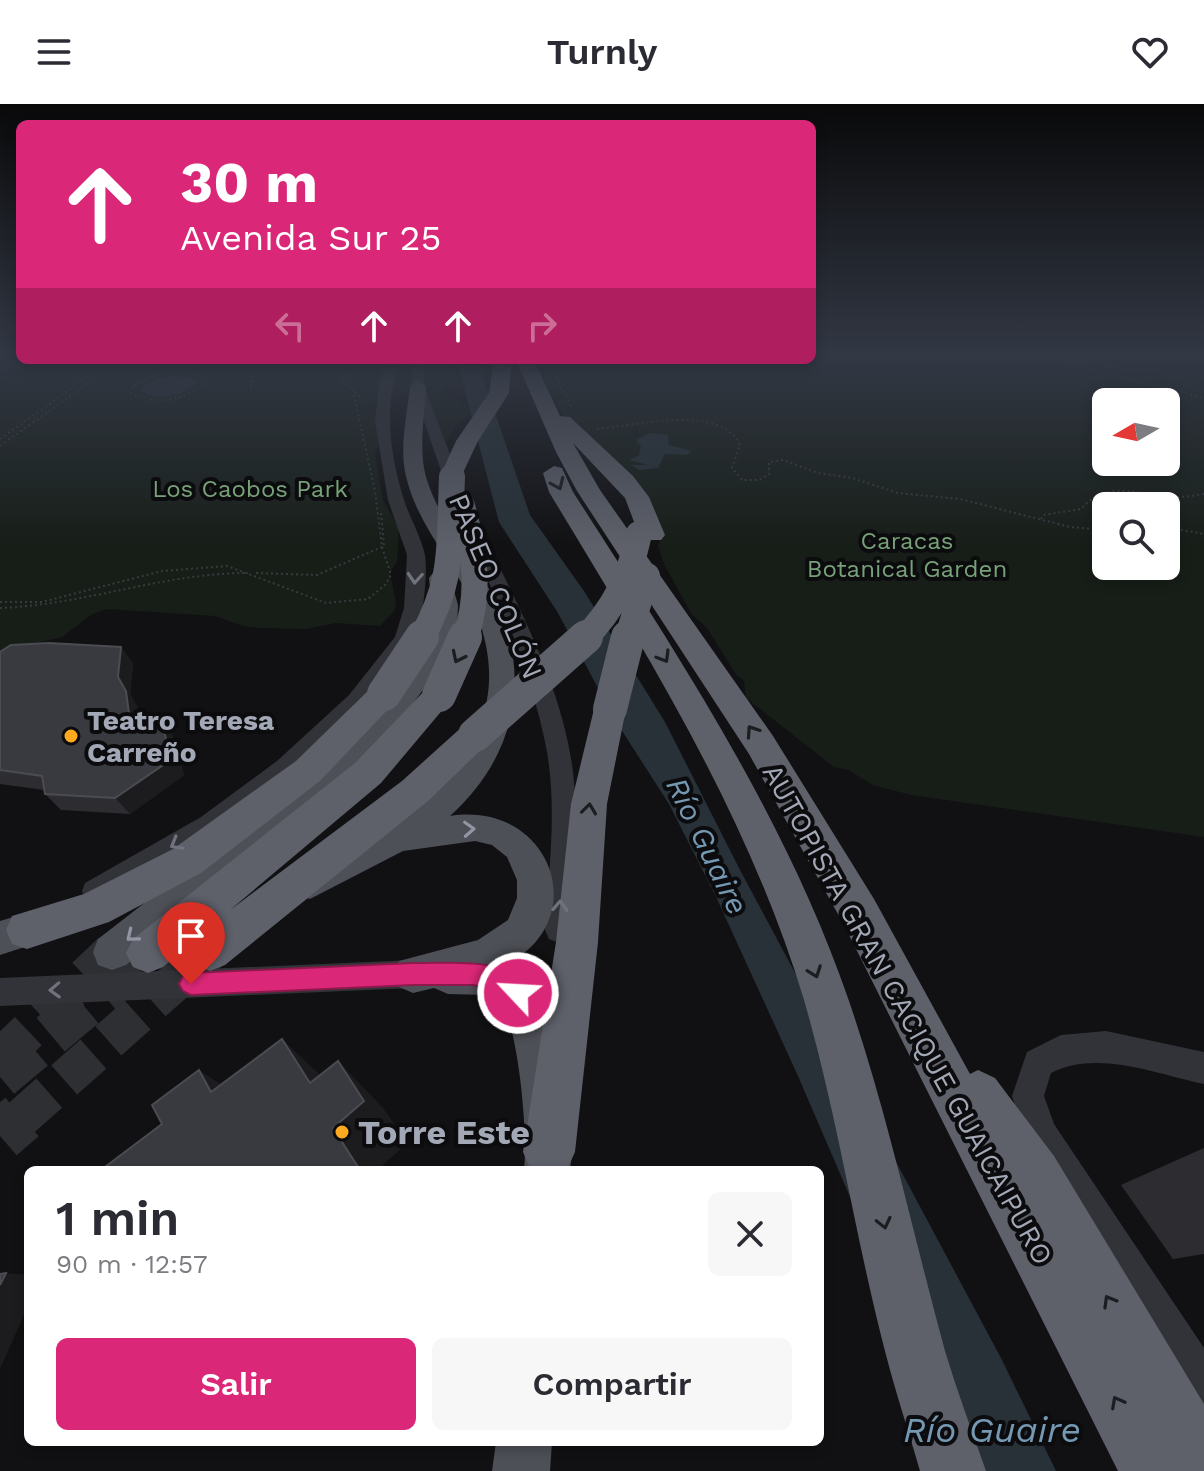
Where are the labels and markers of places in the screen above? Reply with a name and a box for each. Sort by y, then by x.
place label: Teatro Teresa Carreño [87,704,275,769]
marker: Teatro Teresa Carreño [62,727,80,745]
pin [157,902,225,984]
place label: Torre Este [358,1112,530,1152]
marker: Torre Este [333,1123,351,1141]

